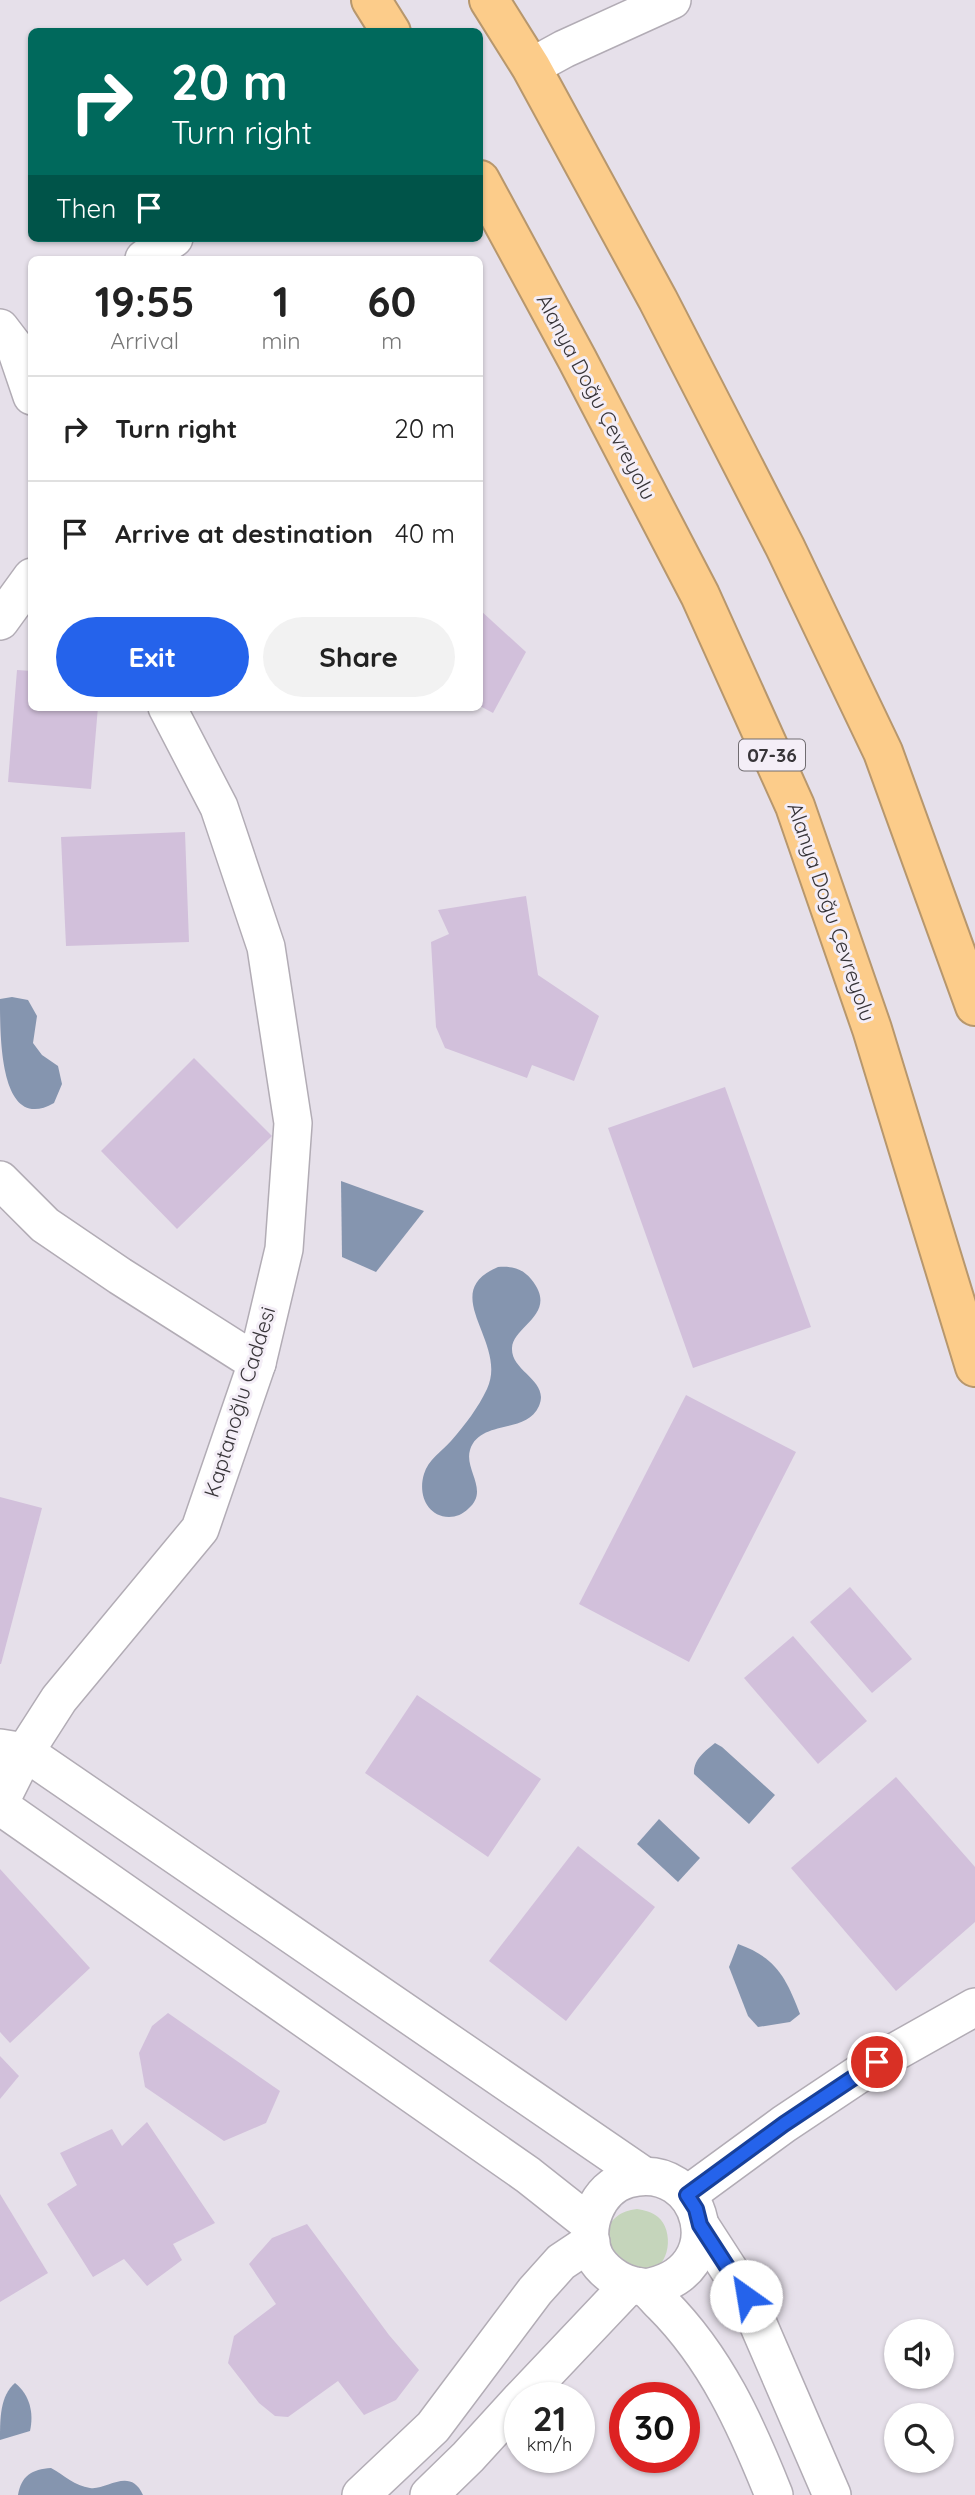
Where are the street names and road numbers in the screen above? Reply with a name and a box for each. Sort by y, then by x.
street label: Alanya Doğu Çevreyolu [532,289,662,504]
road number: 07-36 [739,740,805,770]
street label: Alanya Doğu Çevreyolu [782,799,882,1024]
street label: Kaptanoğlu Caddesi [198,1303,280,1500]

